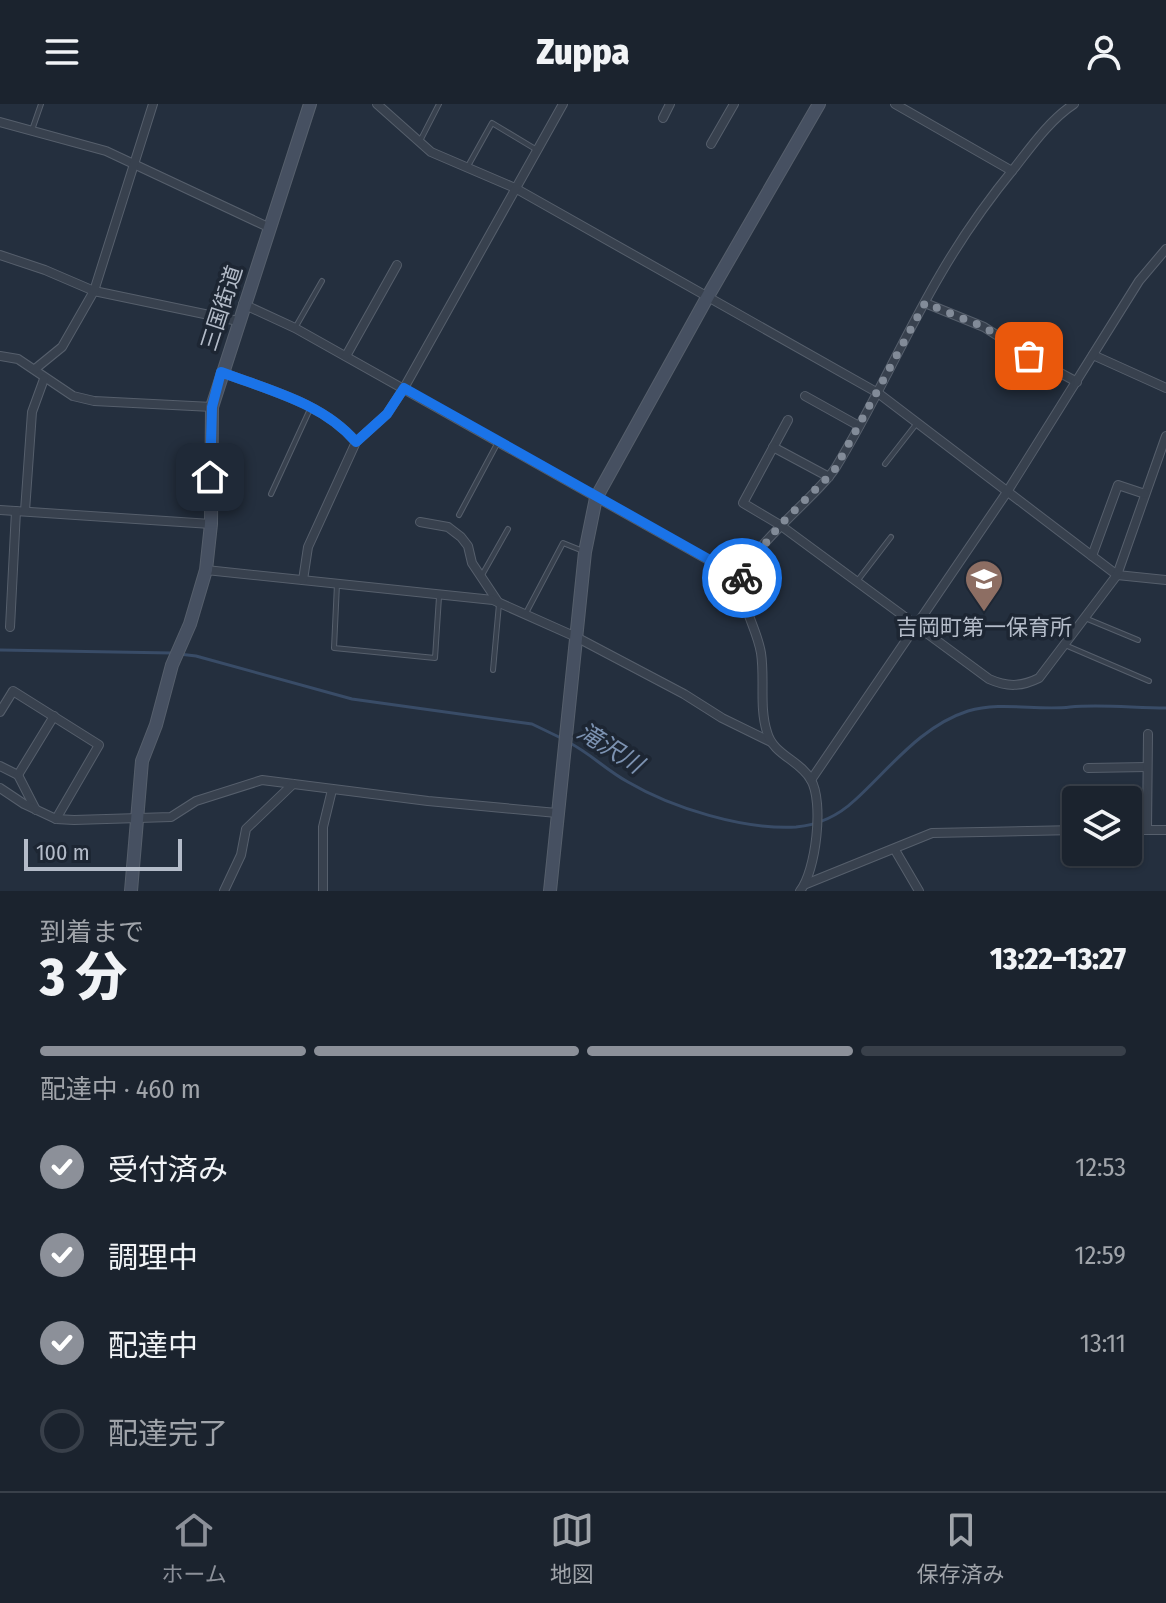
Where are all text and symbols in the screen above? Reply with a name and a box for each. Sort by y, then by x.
icon: menu [40,30,84,74]
text: Zuppa [537,30,629,74]
icon: person [1082,30,1126,74]
street label: 三国街道 [195,262,248,354]
pin [995,322,1063,390]
icon: bag [1007,334,1051,378]
pin [176,443,244,511]
icon: home [188,455,232,499]
courier [702,538,782,618]
icon: bike [720,556,764,600]
school or university icon: 吉岡町第一保育所 [963,558,1005,613]
place label: 吉岡町第一保育所 [896,614,1072,641]
water label: 滝沢川 [572,717,650,781]
map controls [1062,786,1142,866]
button: layers [1062,786,1142,866]
scale bar [24,835,182,871]
text: 100 m [36,839,90,866]
text: 到着まで [40,917,144,948]
text: 13:22–13:27 [990,941,1126,977]
text: 3 分 [40,946,127,1009]
text: 配達中 · 460 m [40,1074,201,1105]
icon: check [40,1145,84,1189]
text: 受付済み [108,1152,228,1188]
text: 12:53 [1075,1152,1126,1183]
icon: check [40,1233,84,1277]
text: 調理中 [108,1240,198,1276]
text: 12:59 [1075,1240,1126,1271]
icon: check [40,1321,84,1365]
text: 配達中 [108,1328,198,1364]
text: 13:11 [1080,1328,1126,1359]
text: 配達完了 [108,1416,228,1452]
tab: ホーム [161,1508,227,1588]
tab: 地図 [550,1508,594,1588]
tab: 保存済み [917,1508,1005,1588]

